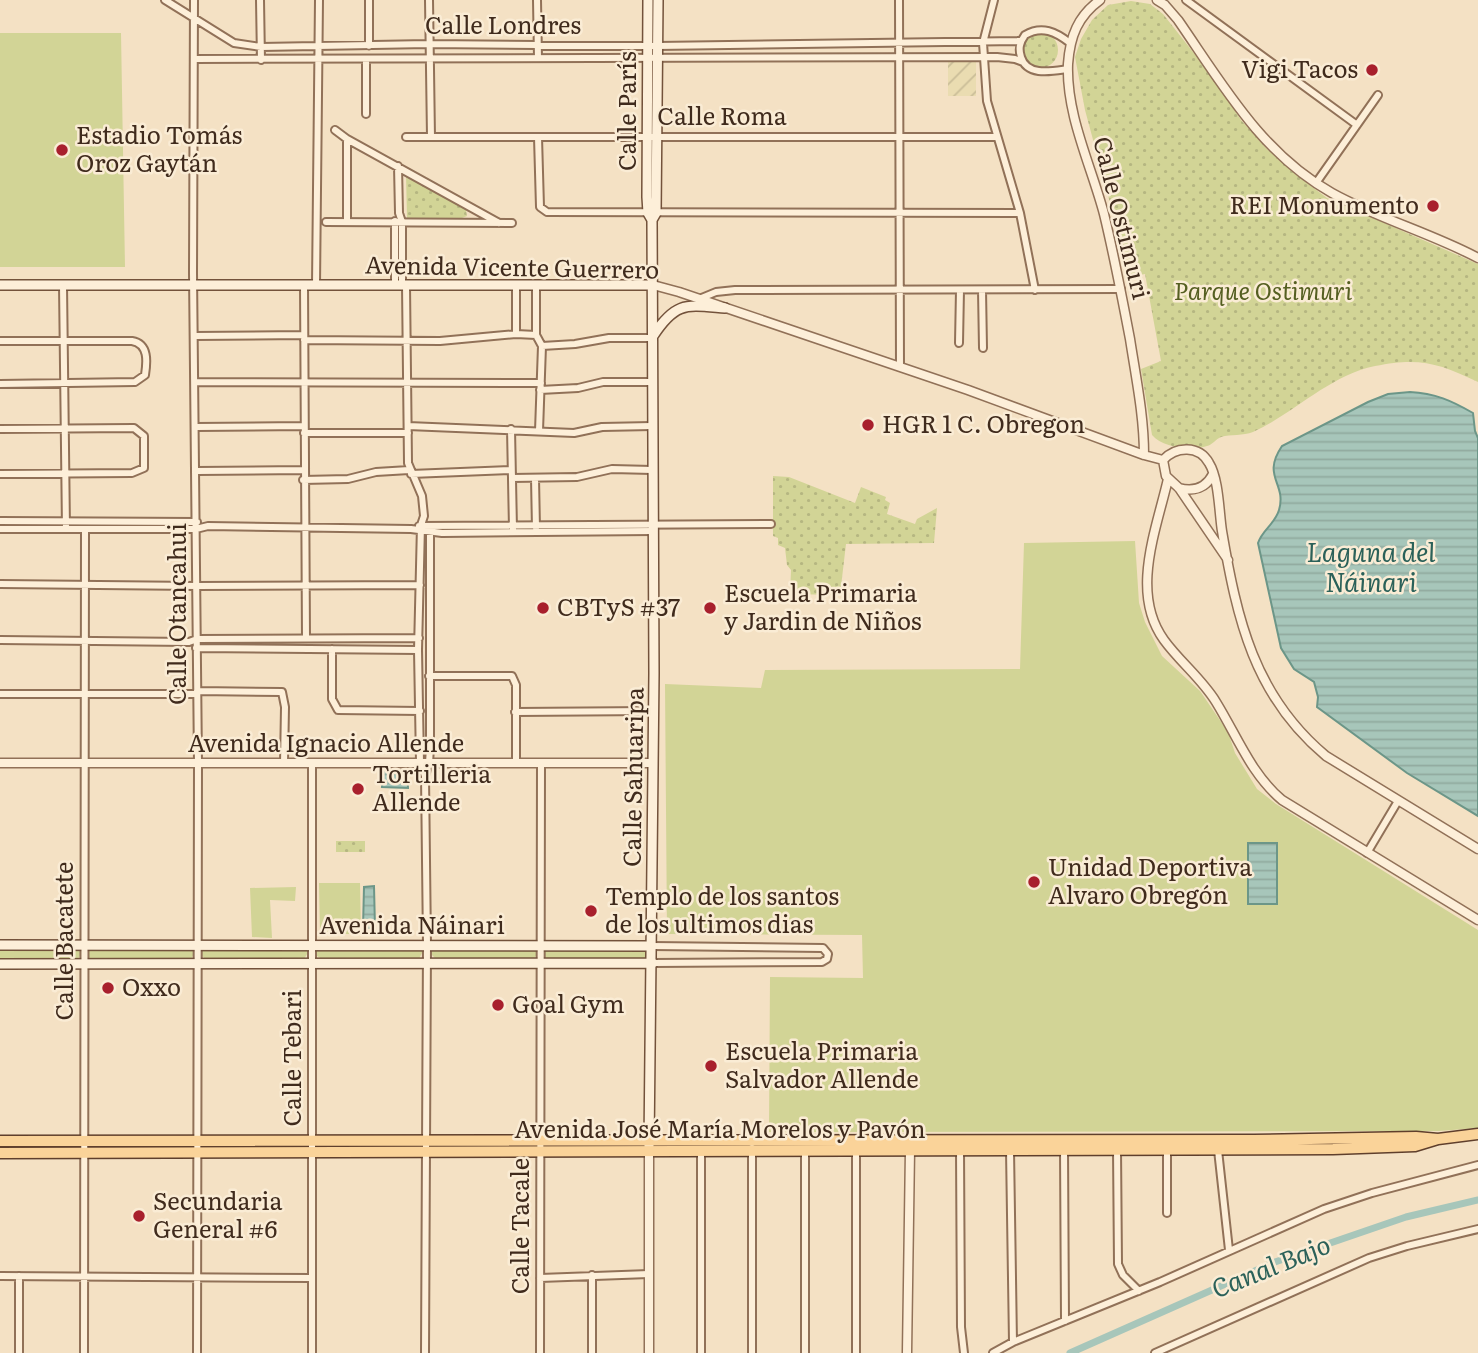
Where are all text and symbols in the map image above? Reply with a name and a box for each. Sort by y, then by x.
street label: Calle Londres [425,6,581,41]
place label: Vigi Tacos [1241,50,1358,85]
street label: Calle París [608,51,643,171]
marker: Vigi Tacos [1364,62,1380,78]
street label: Calle Roma [657,97,787,132]
place label: Estadio Tomás Oroz Gaytán [76,116,243,179]
street label: Calle Ostimuri [1086,132,1161,302]
marker: Estadio Tomás Oroz Gaytán [54,142,70,158]
place label: REI Monumento [1230,186,1419,221]
marker: REI Monumento [1425,198,1441,214]
street label: Avenida Vicente Guerrero [365,245,660,286]
park label: Parque Ostimuri [1174,272,1352,307]
place label: HGR 1 C. Obregon [882,405,1085,440]
marker: HGR 1 C. Obregon [860,417,876,433]
street label: Calle Otancahui [158,523,193,705]
water label: Laguna del Náinari [1307,531,1436,600]
place label: Escuela Primaria y Jardin de Niños [724,574,922,637]
place label: CBTyS #37 [557,588,680,623]
marker: CBTyS #37 [535,600,551,616]
marker: Escuela Primaria y Jardin de Niños [702,600,718,616]
street label: Calle Sahuaripa [612,687,651,867]
street label: Avenida Ignacio Allende [188,724,464,759]
place label: Tortilleria Allende [372,755,491,818]
marker: Tortilleria Allende [350,781,366,797]
place label: Unidad Deportiva Alvaro Obregón [1048,848,1252,911]
street label: Calle Bacatete [45,861,80,1021]
marker: Unidad Deportiva Alvaro Obregón [1026,874,1042,890]
place label: Templo de los santos de los ultimos dias [605,877,839,940]
marker: Templo de los santos de los ultimos dias [583,903,599,919]
street label: Avenida Náinari [319,906,505,941]
place label: Oxxo [122,968,181,1003]
marker: Oxxo [100,980,116,996]
place label: Goal Gym [512,985,625,1020]
street label: Calle Tebari [273,990,308,1126]
marker: Goal Gym [490,997,506,1013]
place label: Escuela Primaria Salvador Allende [725,1032,919,1095]
marker: Escuela Primaria Salvador Allende [703,1058,719,1074]
street label: Avenida José María Morelos y Pavón [514,1110,926,1145]
street label: Calle Tacale [501,1158,536,1294]
place label: Secundaria General #6 [153,1182,282,1245]
marker: Secundaria General #6 [131,1208,147,1224]
water label: Canal Bajo [1205,1223,1336,1306]

